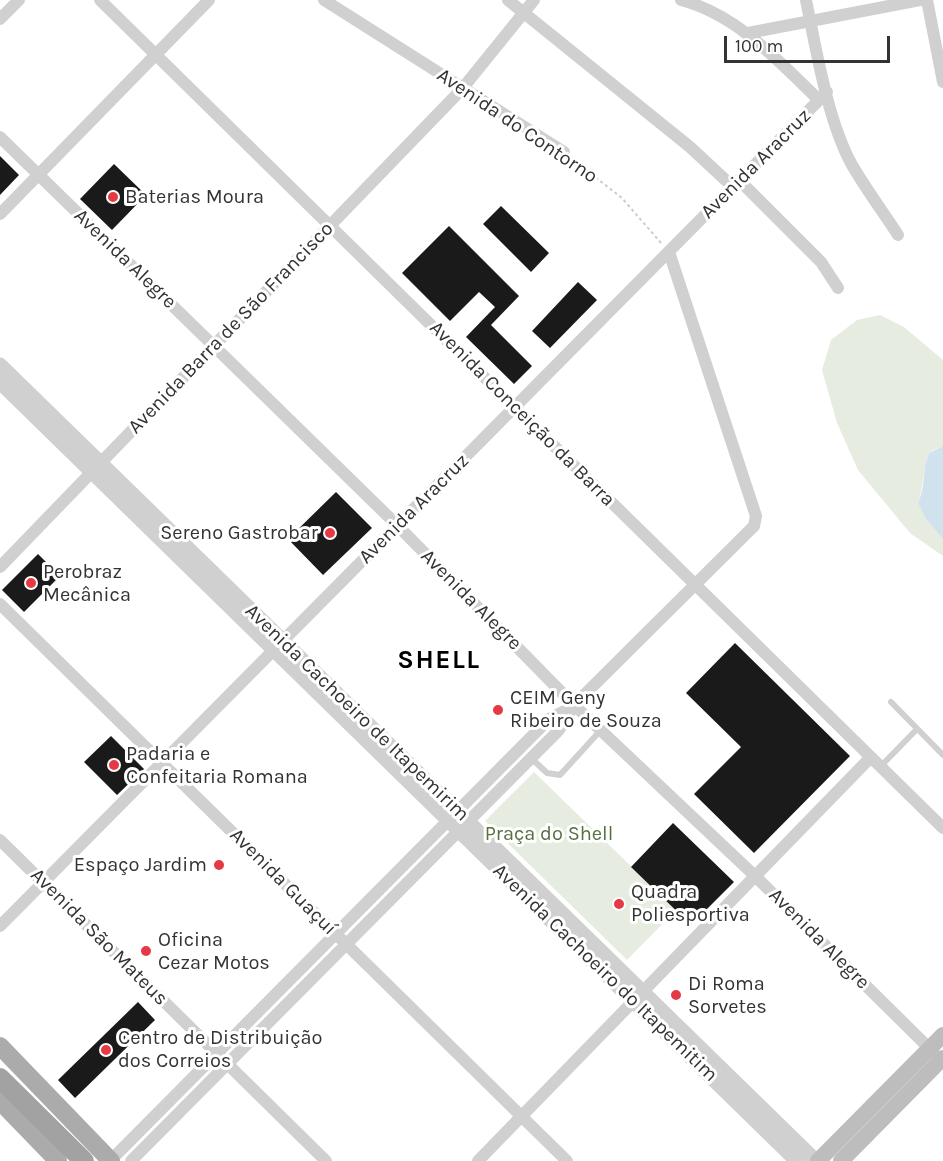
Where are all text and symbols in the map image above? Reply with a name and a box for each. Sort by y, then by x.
scale bar [727,24,894,62]
text: 100 m [735,35,783,57]
street label: Avenida do Contorno [432,63,602,189]
street label: Avenida Aracruz [696,104,816,224]
place label: Baterias Moura [125,185,264,209]
marker: Baterias Moura [106,190,120,204]
street label: Avenida Alegre [69,204,181,314]
street label: Avenida Barra de São Francisco [123,217,339,439]
street label: Avenida Conceição da Barra [424,316,620,512]
street label: Avenida Aracruz [354,449,474,569]
place label: Sereno Gastrobar [160,521,318,545]
marker: Sereno Gastrobar [323,526,337,540]
street label: Avenida Alegre [415,544,527,656]
place label: Perobraz Mecânica [43,560,131,607]
marker: Perobraz Mecânica [24,576,38,590]
street label: Avenida Cachoeiro de Itapemirim [240,599,474,827]
district label: SHELL [397,645,481,677]
place label: CEIM Geny Ribeiro de Souza [510,686,662,733]
marker: CEIM Geny Ribeiro de Souza [491,703,505,717]
place label: Padaria e Confeitaria Romana [126,742,308,789]
marker: Padaria e Confeitaria Romana [107,758,121,772]
park label: Praça do Shell [485,822,613,846]
street label: Avenida Guaçuí [225,824,341,940]
place label: Espaço Jardim [74,853,207,877]
marker: Espaço Jardim [212,858,226,872]
street label: Avenida Cachoeiro do Itapemitim [488,859,722,1087]
street label: Avenida São Mateus [25,863,173,1011]
place label: Quadra Poliesportiva [631,880,750,927]
street label: Avenida Alegre [763,883,875,995]
marker: Quadra Poliesportiva [612,897,626,911]
place label: Oficina Cezar Motos [158,928,270,975]
marker: Oficina Cezar Motos [139,944,153,958]
place label: Di Roma Sorvetes [688,972,767,1019]
marker: Di Roma Sorvetes [669,988,683,1002]
place label: Centro de Distribuição dos Correios [118,1026,322,1073]
marker: Centro de Distribuição dos Correios [99,1043,113,1057]

